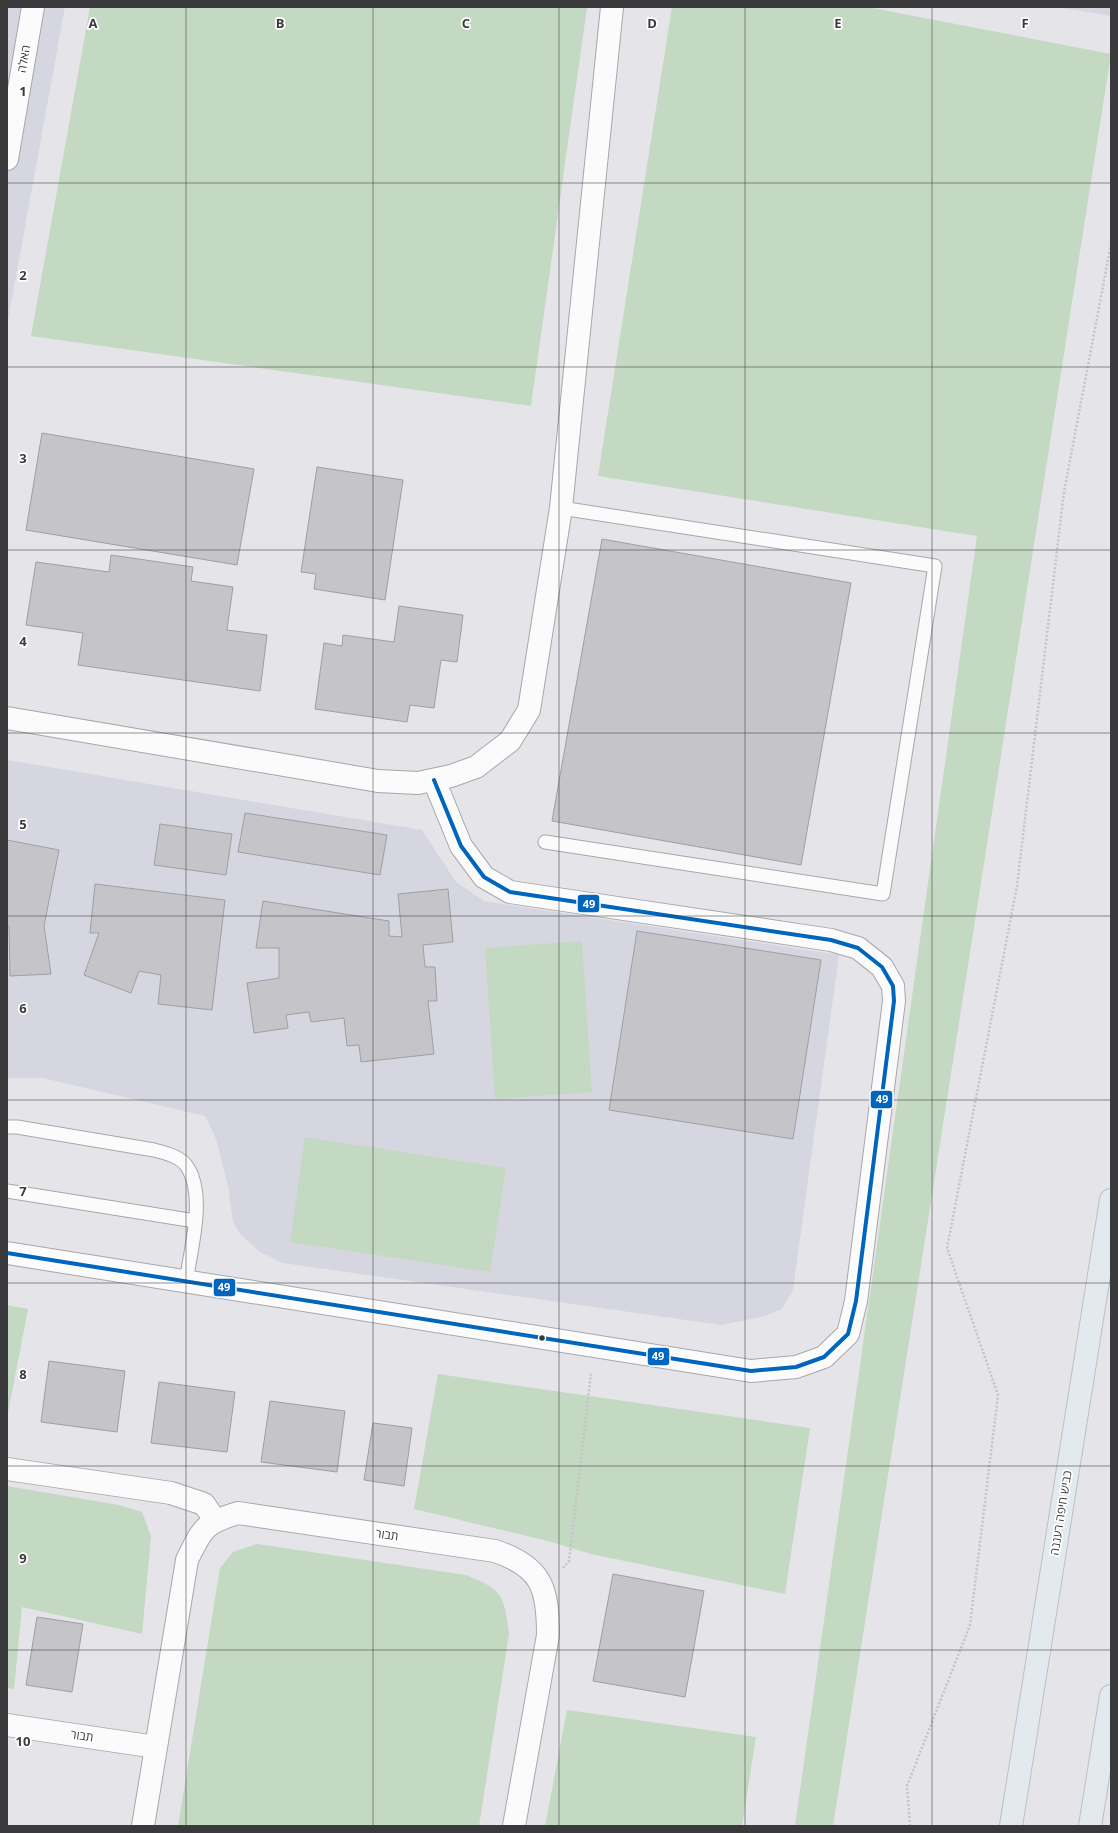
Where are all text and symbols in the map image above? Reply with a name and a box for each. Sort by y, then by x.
text: A [89,14,98,32]
text: B [276,14,285,32]
text: C [462,14,470,32]
text: D [647,14,657,32]
text: E [834,14,842,32]
text: F [1021,14,1029,32]
street label: האלה [13,44,34,74]
text: 1 [19,82,27,100]
text: 2 [19,266,27,284]
text: 3 [19,449,27,467]
text: 4 [19,632,27,650]
text: 5 [19,815,27,833]
line badge: 49 [577,894,600,913]
text: 49 [583,896,595,911]
text: 6 [19,999,27,1017]
line badge: 49 [870,1090,893,1109]
text: 49 [876,1091,888,1106]
text: 7 [19,1182,27,1200]
line badge: 49 [213,1278,236,1297]
text: 49 [218,1279,230,1294]
unlabelled marker [537,1333,547,1343]
line badge: 49 [647,1347,670,1366]
text: 49 [652,1348,664,1363]
text: 8 [19,1365,27,1383]
street label: כביש חיפה רעננה [1045,1469,1076,1557]
street label: תבור [375,1524,400,1545]
text: 9 [19,1549,27,1567]
street label: תבור [70,1725,95,1746]
text: 10 [16,1732,30,1750]

